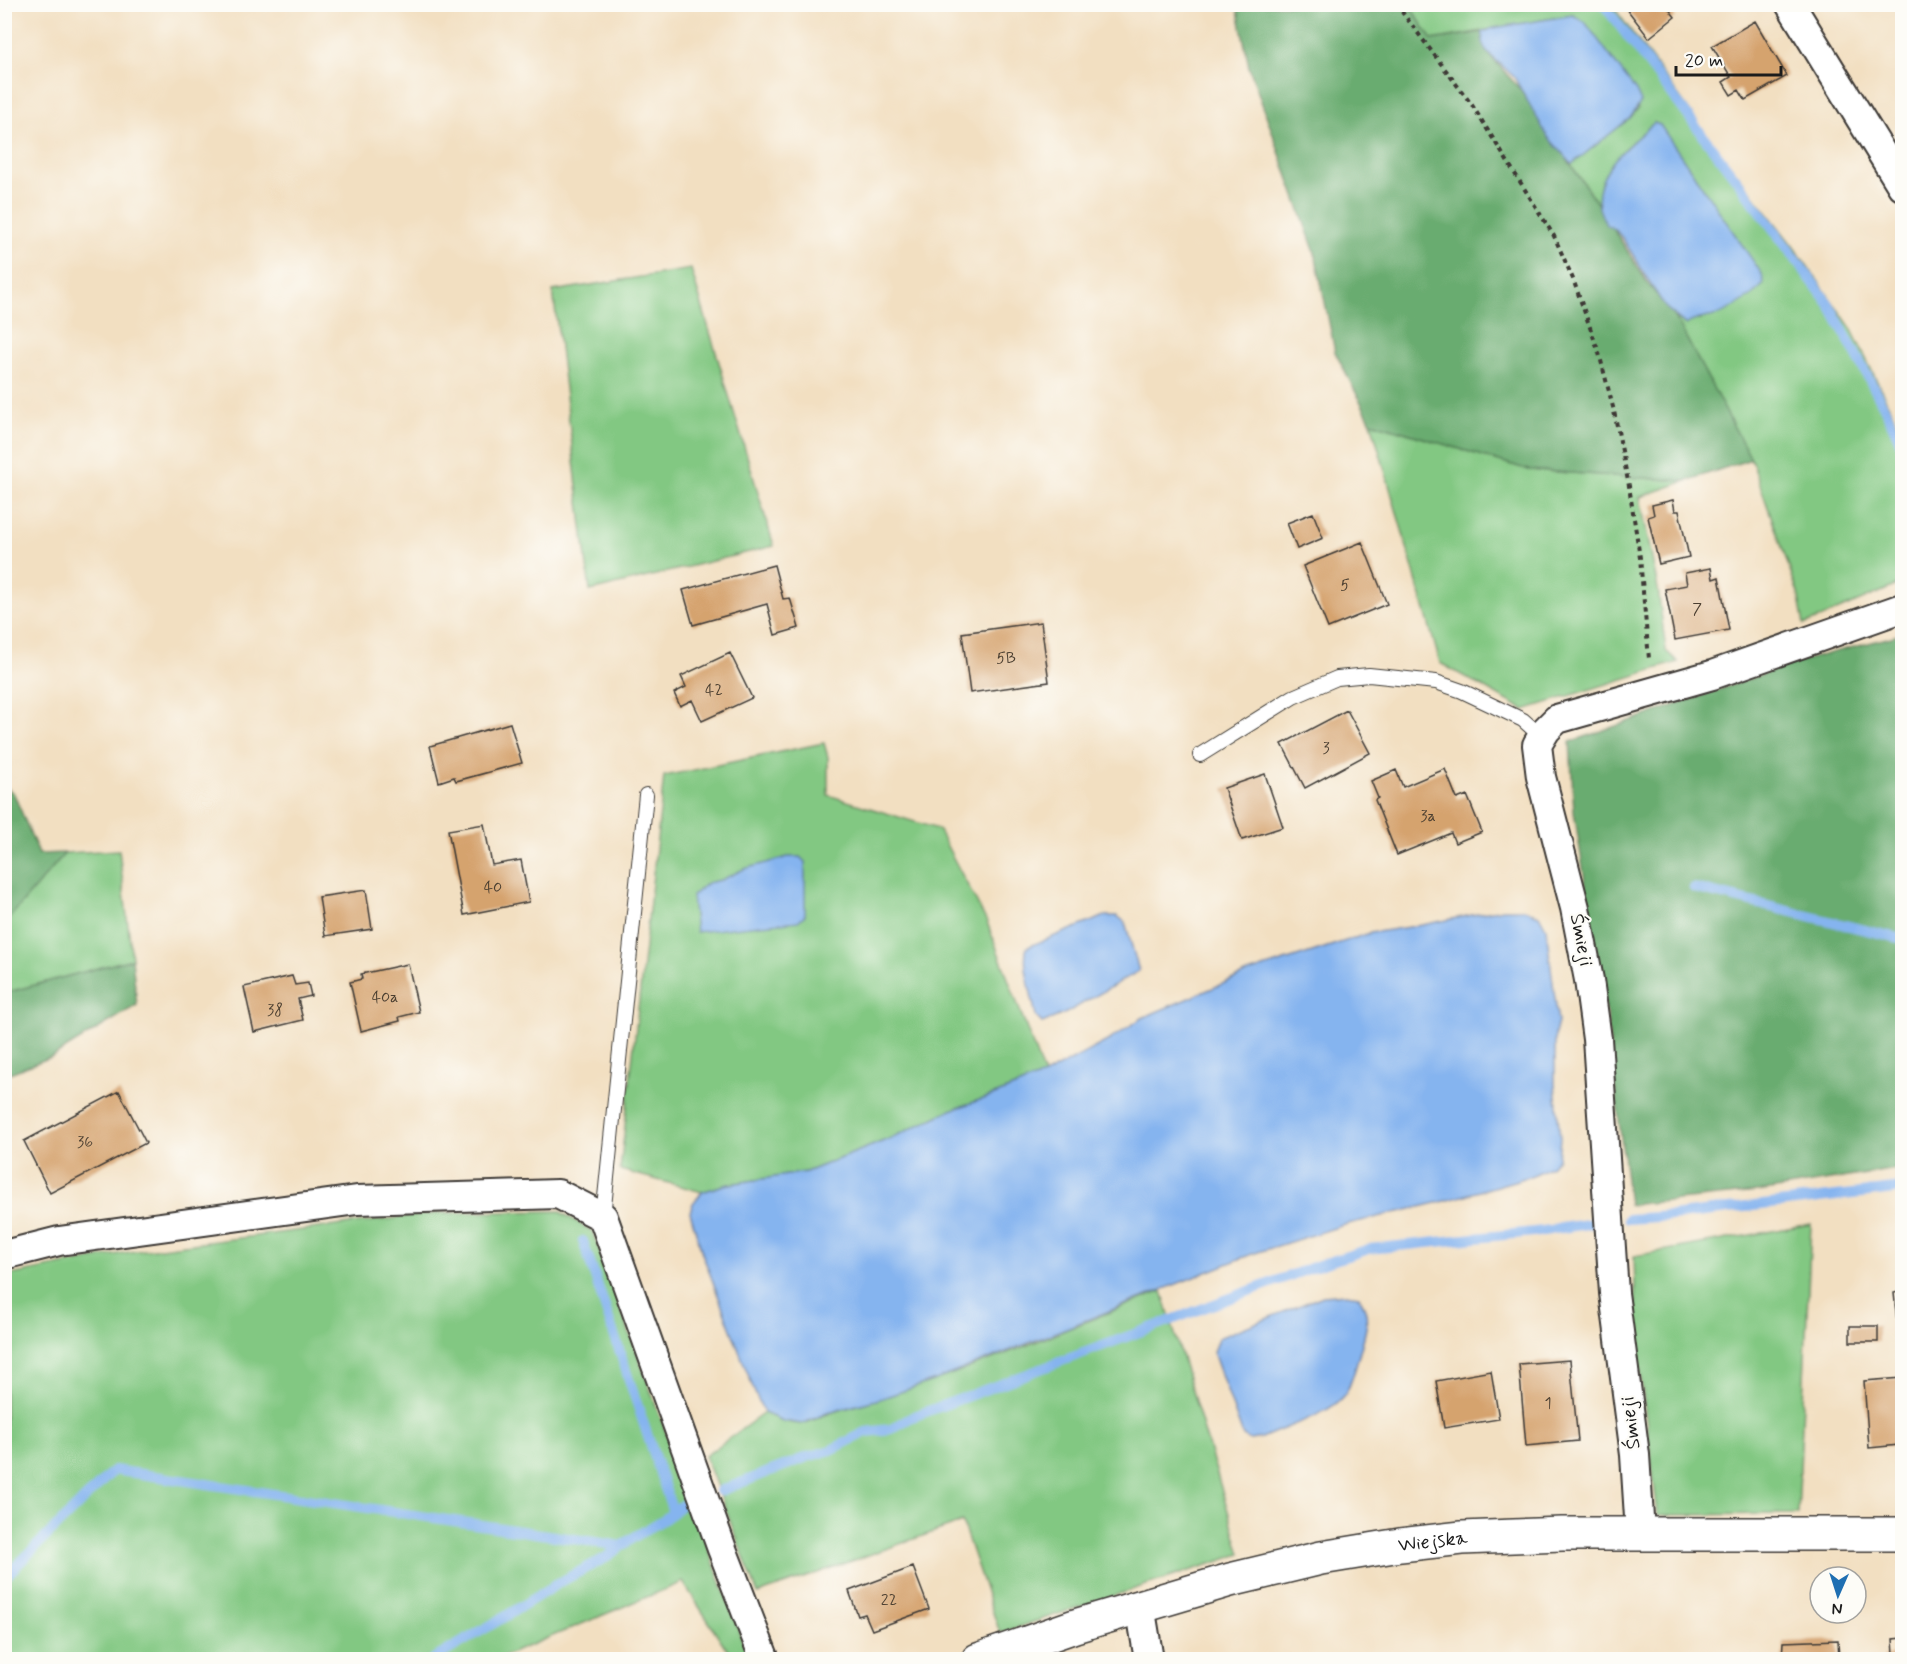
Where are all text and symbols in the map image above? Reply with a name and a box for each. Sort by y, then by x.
scale bar [1676,39,1781,77]
text: 20 m [1685,49,1723,73]
house number: 5 [1340,575,1350,596]
house number: 7 [1692,599,1702,620]
house number: 5B [996,648,1016,669]
house number: 42 [705,680,723,701]
house number: 3 [1322,738,1330,759]
house number: 3a [1420,806,1436,827]
house number: 40 [484,877,502,898]
street label: Śmieji [1563,911,1599,969]
house number: 40a [372,987,398,1008]
house number: 38 [267,1000,283,1021]
house number: 36 [77,1132,93,1153]
house number: 1 [1544,1393,1552,1414]
street label: Śmieji [1614,1395,1648,1451]
street label: Wiejska [1397,1524,1470,1559]
north arrow [1808,1565,1868,1625]
house number: 22 [881,1590,897,1611]
text: N [1831,1598,1843,1619]

